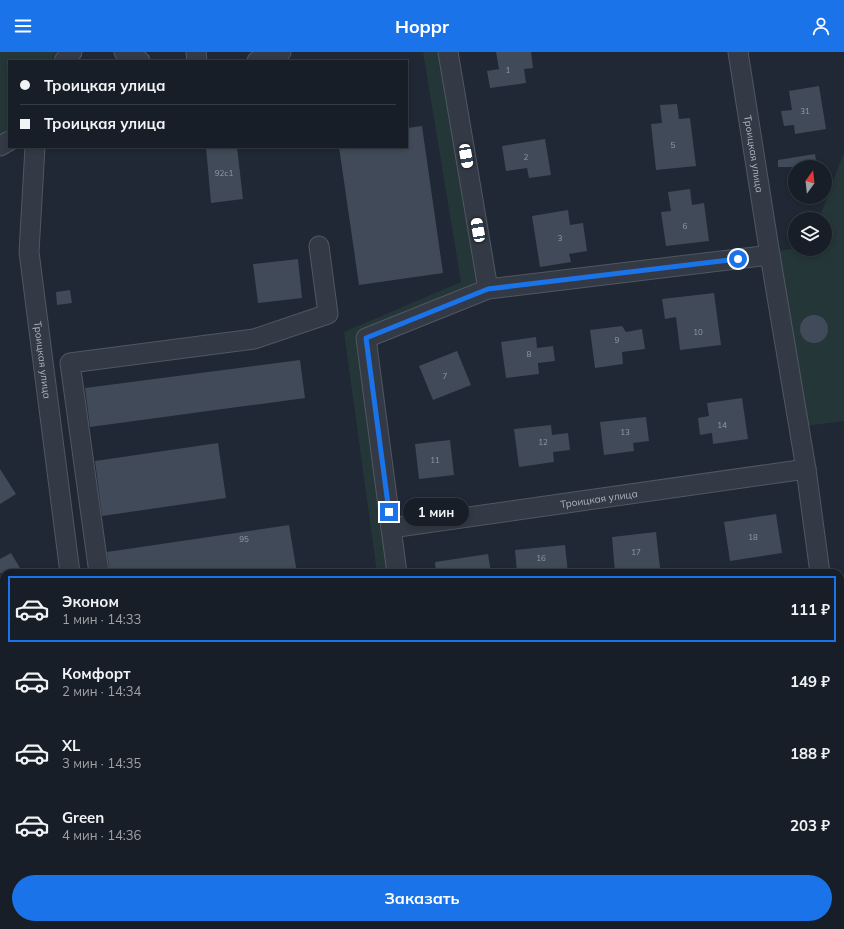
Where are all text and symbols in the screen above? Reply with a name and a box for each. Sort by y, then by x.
icon: menu [12,15,34,37]
text: Hoppr [395,15,449,38]
icon: person [810,15,832,37]
house number: 1 [506,65,511,75]
text: Троицкая улица [44,76,166,95]
house number: 31 [800,106,810,116]
text: Троицкая улица [44,114,166,133]
street label: Троицкая улица [741,114,766,193]
house number: 5 [671,140,676,150]
car [458,143,474,169]
house number: 2 [524,152,529,162]
north arrow [788,160,832,204]
map controls [788,160,832,256]
house number: 92с1 [215,168,233,178]
button: layers [788,212,832,256]
car [470,217,486,243]
house number: 6 [683,221,688,231]
house number: 3 [558,233,563,243]
route start [729,250,747,268]
street label: Троицкая улица [31,320,54,400]
house number: 10 [693,327,703,337]
house number: 9 [615,335,620,345]
house number: 8 [527,349,532,359]
house number: 7 [443,371,448,381]
house number: 14 [717,420,727,430]
house number: 13 [620,427,630,437]
house number: 12 [538,437,548,447]
house number: 11 [430,455,440,465]
street label: Троицкая улица [559,487,638,511]
callout: 1 мин [403,498,469,526]
route end [380,503,398,521]
text: 1 мин [418,504,454,520]
house number: 18 [748,532,758,542]
house number: 95 [239,534,249,544]
house number: 17 [631,547,641,557]
house number: 16 [536,553,546,563]
icon: car [14,591,50,627]
text: Эконом [62,592,119,611]
text: 111 ₽ [790,600,830,619]
text: 1 мин · 14:33 [62,611,141,627]
icon: car [14,663,50,699]
text: Комфорт [62,664,131,683]
text: 149 ₽ [790,672,830,691]
text: 2 мин · 14:34 [62,683,141,699]
icon: car [14,735,50,771]
text: XL [62,736,80,755]
text: 188 ₽ [790,744,830,763]
text: 3 мин · 14:35 [62,755,141,771]
icon: car [14,807,50,843]
text: Green [62,808,104,827]
text: 203 ₽ [790,816,830,835]
text: 4 мин · 14:36 [62,827,141,843]
button: Заказать [12,875,832,921]

